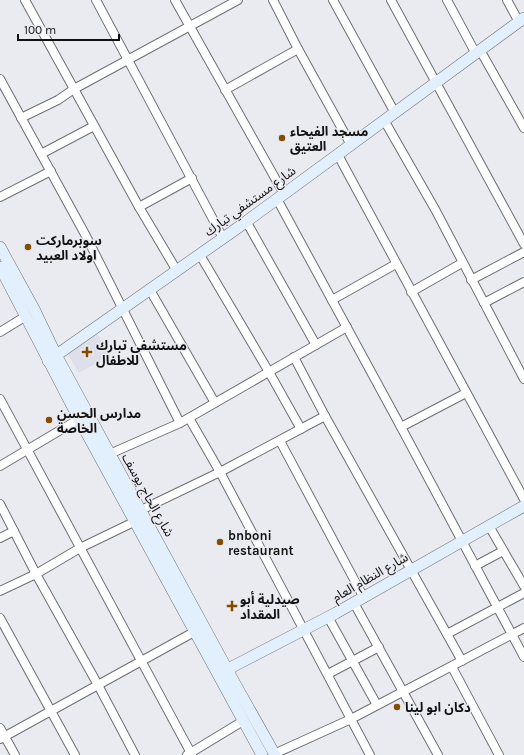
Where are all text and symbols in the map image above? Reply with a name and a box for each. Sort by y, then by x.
scale bar [18,16,119,42]
text: 100 m [24,23,56,37]
place label: مسجد الفيحاء العتيق [290,124,368,155]
marker: مسجد الفيحاء العتيق [277,133,287,143]
street label: شارع مستشفي تبارك [201,163,300,242]
place label: سوبرماركت اولاد العبيد [36,233,102,263]
marker: سوبرماركت اولاد العبيد [23,242,33,252]
place label: مستشفى تبارك للاطفال [96,338,187,368]
marker: مستشفى تبارك للاطفال [81,346,93,358]
place label: مدارس الحسن الخاصة [57,406,141,436]
marker: مدارس الحسن الخاصة [44,415,54,425]
street label: شارع الحاج يوسف [116,451,177,541]
place label: bnboni restaurant [228,528,294,558]
marker: bnboni restaurant [215,537,225,547]
street label: شارع النظام العام [329,549,412,607]
place label: صيدلية أبو المقداد [240,591,300,622]
marker: صيدلية أبو المقداد [227,601,237,611]
place label: دكان ابو لينا [405,700,471,715]
marker: دكان ابو لينا [392,702,402,712]

